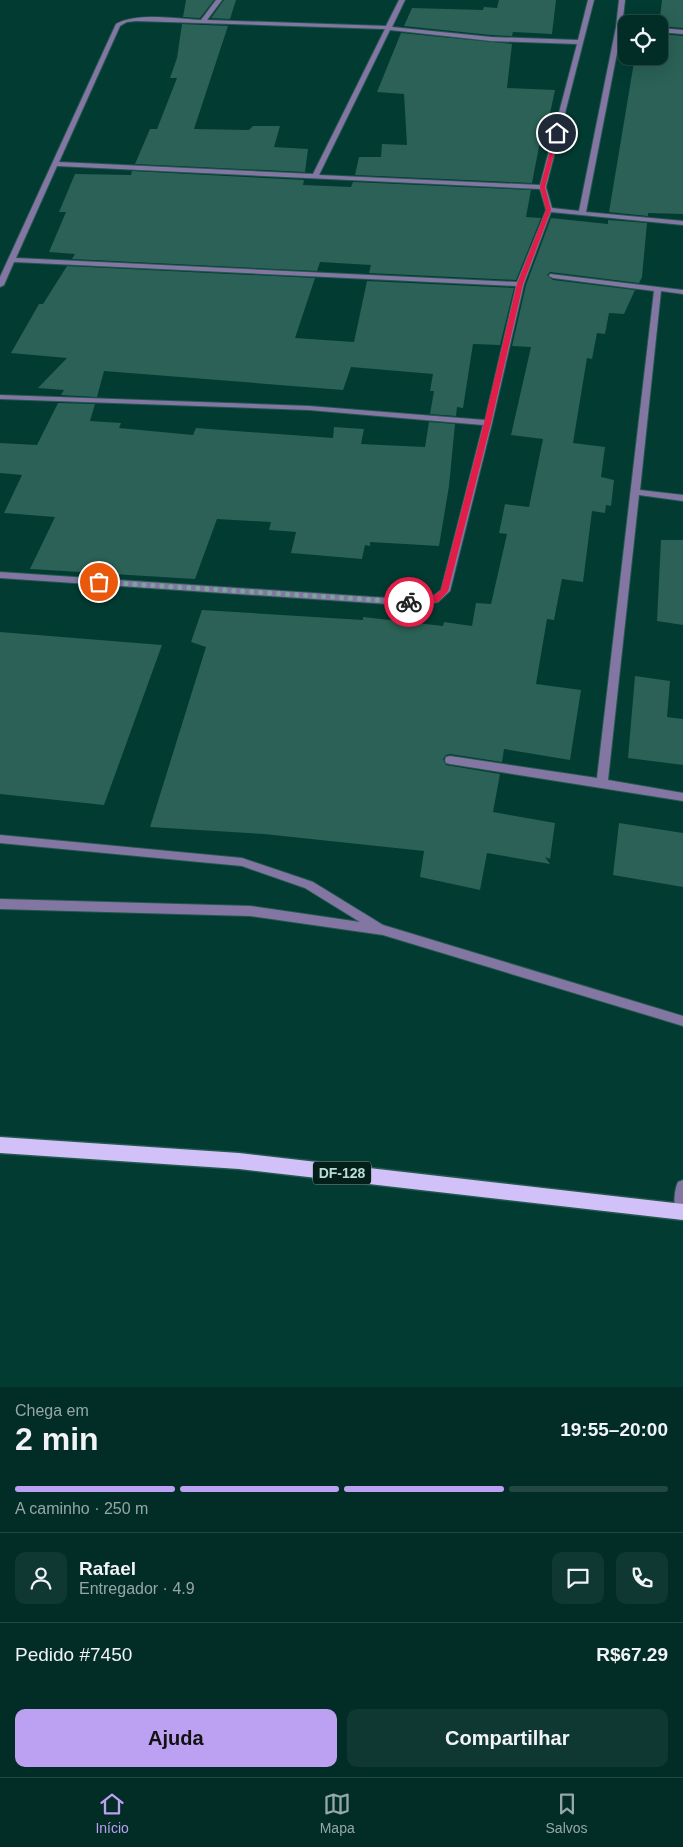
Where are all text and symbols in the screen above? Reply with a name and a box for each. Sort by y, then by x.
map controls [618,15,668,65]
button: locate [618,15,668,65]
pin [536,112,578,154]
icon: home [543,119,571,147]
pin [78,561,120,603]
icon: bag [85,568,113,596]
courier [384,577,434,627]
icon: bike [395,588,423,616]
road number: DF-128 [313,1162,371,1184]
text: Chega em [15,1402,89,1419]
text: 19:55–20:00 [560,1419,668,1440]
text: 2 min [15,1421,99,1457]
text: A caminho · 250 m [15,1500,148,1517]
button: person [15,1552,67,1604]
button: chat [552,1552,604,1604]
button: phone [616,1552,668,1604]
text: Rafael [79,1558,136,1579]
text: Entregador · 4.9 [79,1580,195,1597]
text: Pedido #7450 [15,1644,132,1665]
text: R$67.29 [596,1644,668,1665]
button: Ajuda [15,1709,337,1767]
button: Compartilhar [347,1709,668,1767]
tab: Início [95,1790,129,1836]
tab: Mapa [320,1790,355,1836]
tab: Salvos [546,1790,588,1836]

